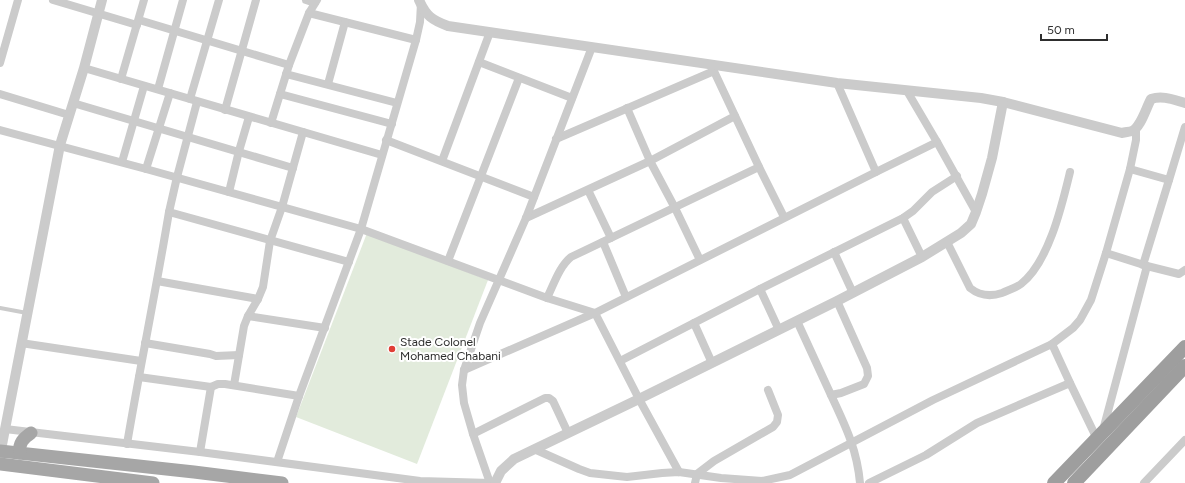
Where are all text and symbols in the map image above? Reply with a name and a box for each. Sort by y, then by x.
scale bar [1041,16,1107,42]
text: 50 m [1047,23,1075,37]
place label: Stade Colonel Mohamed Chabani [400,335,501,363]
marker: Stade Colonel Mohamed Chabani [387,344,397,354]

